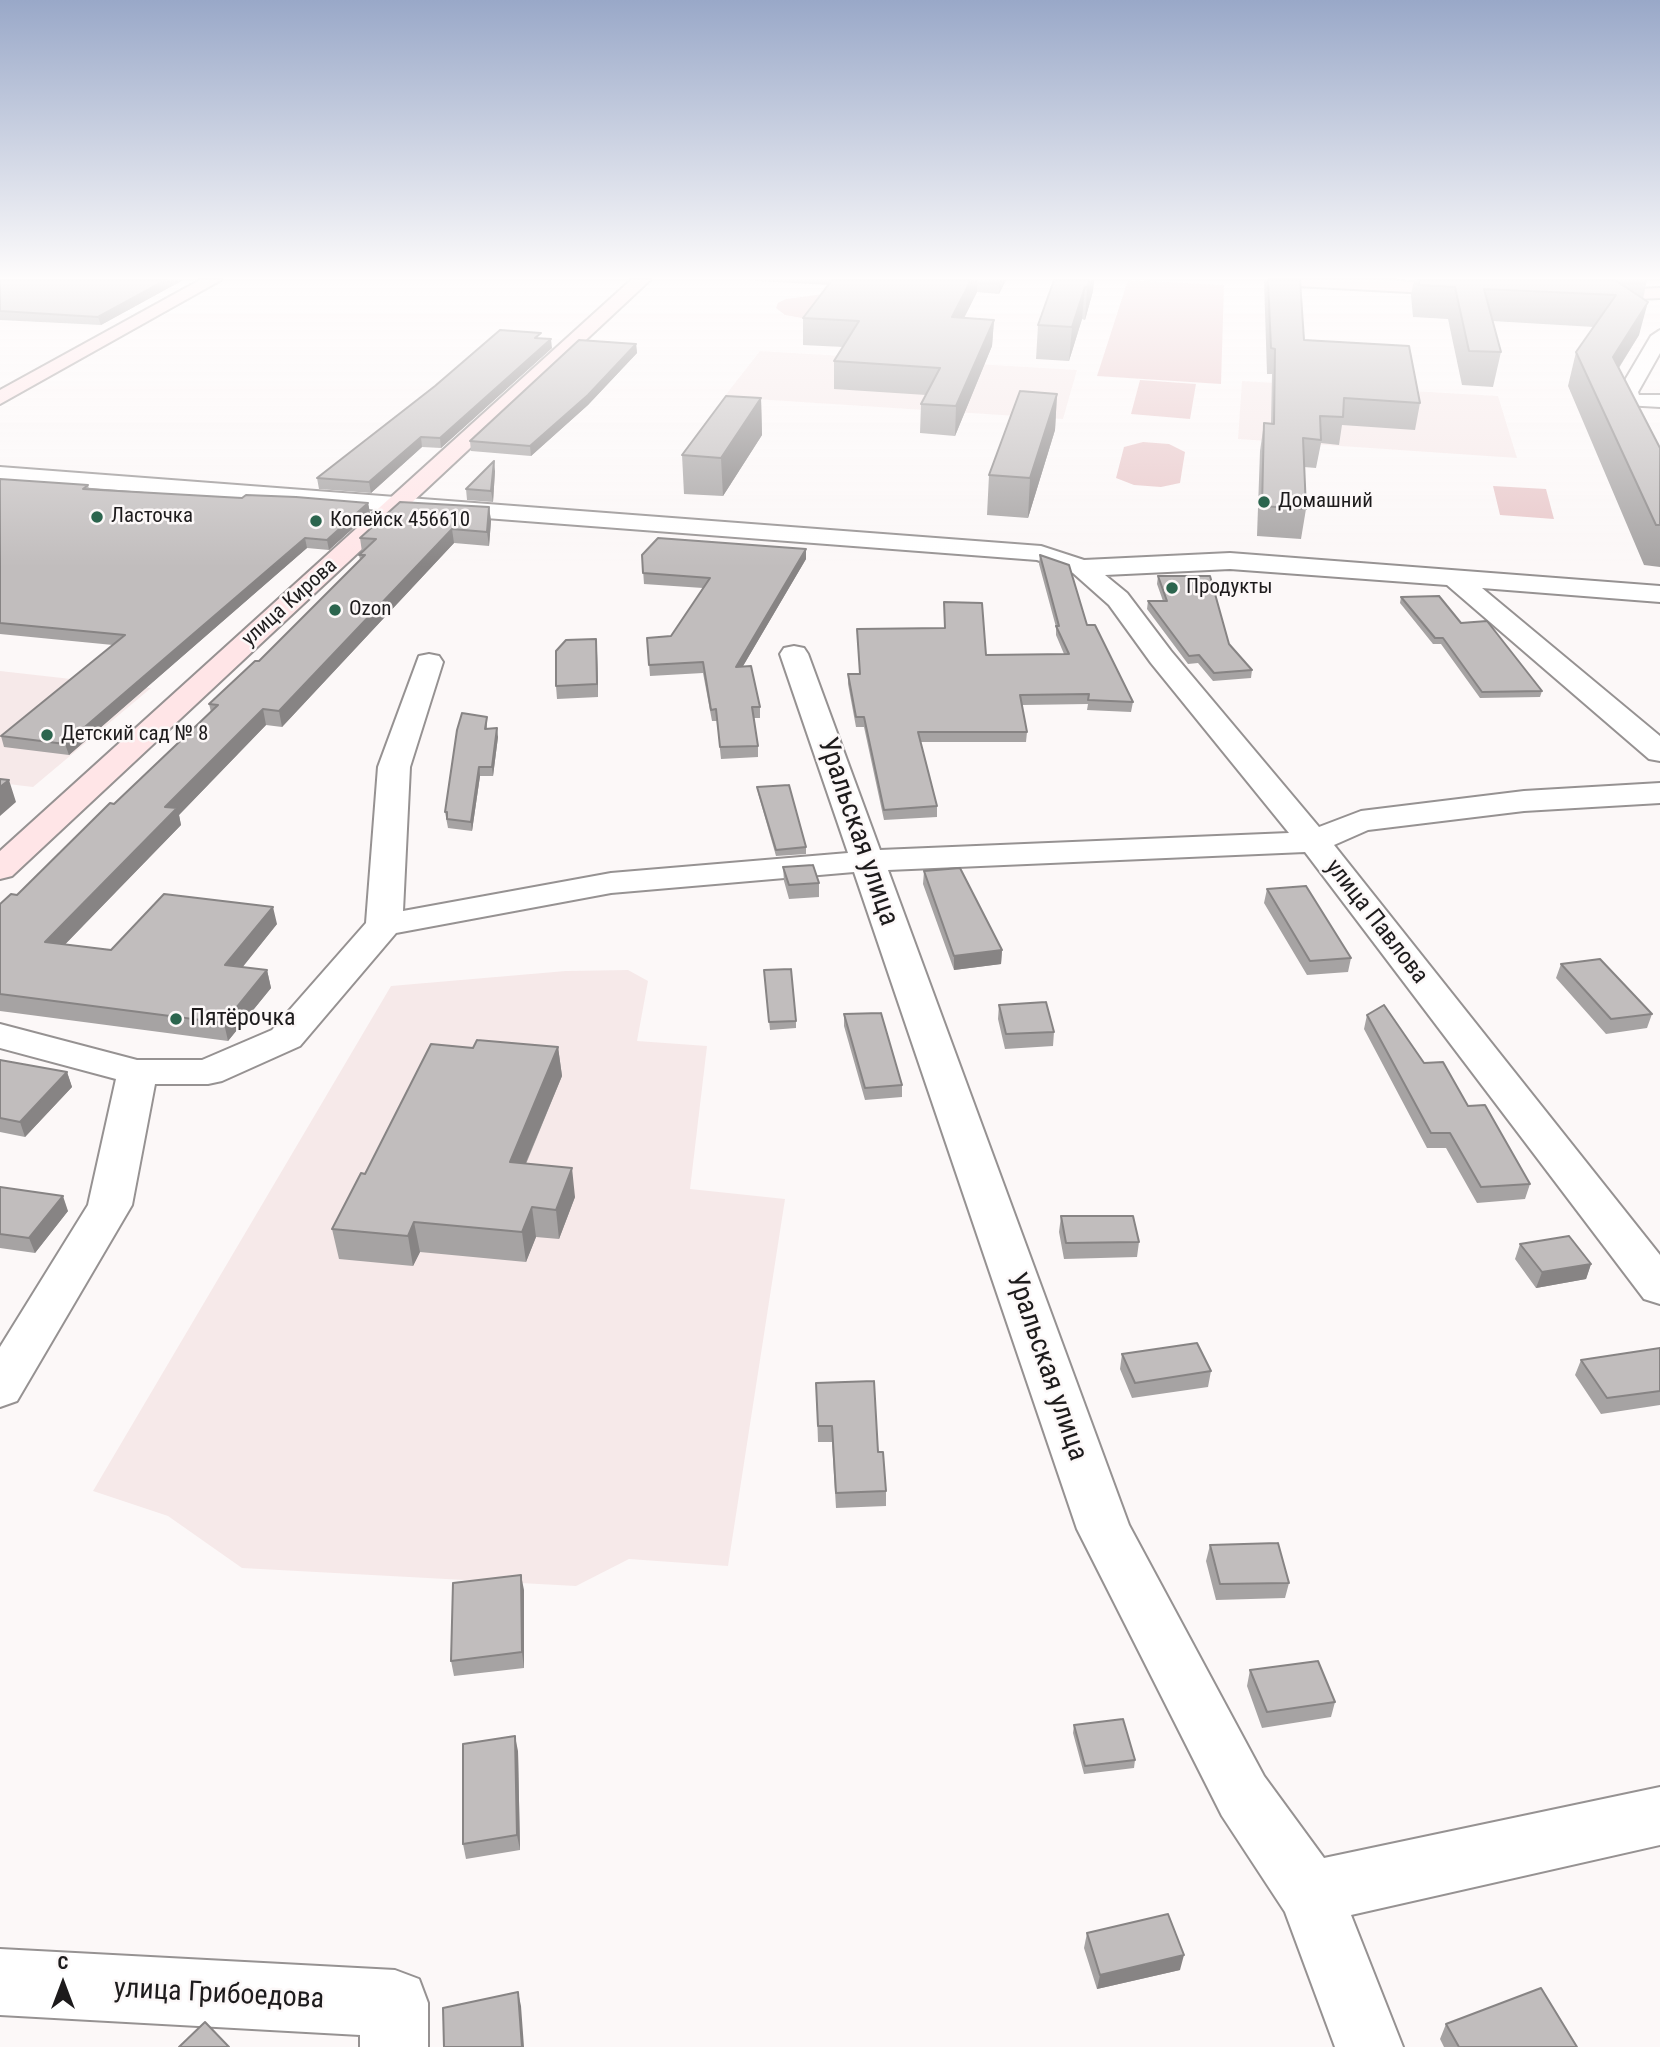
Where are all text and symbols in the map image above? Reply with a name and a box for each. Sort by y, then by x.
place label: Домашний [1278,489,1373,515]
marker: Домашний [1256,494,1272,510]
place label: Ласточка [111,504,193,530]
place label: Копейск 456610 [330,508,470,534]
marker: Ласточка [89,509,105,525]
marker: Копейск 456610 [308,513,324,529]
street label: улица Кирова [237,554,343,652]
place label: Продукты [1186,575,1273,601]
marker: Продукты [1164,580,1180,596]
place label: Ozon [349,597,391,623]
marker: Ozon [327,602,343,618]
place label: Детский сад № 8 [61,722,208,748]
marker: Детский сад № 8 [39,727,55,743]
street label: Уральская улица [809,734,905,930]
street label: улица Павлова [1319,854,1433,990]
place label: Пятёрочка [190,1005,295,1033]
marker: Пятёрочка [168,1011,184,1027]
street label: Уральская улица [998,1269,1094,1465]
north arrow [28,1949,98,2019]
text: С [58,1951,68,1974]
street label: улица Грибоедова [113,1973,325,2017]

